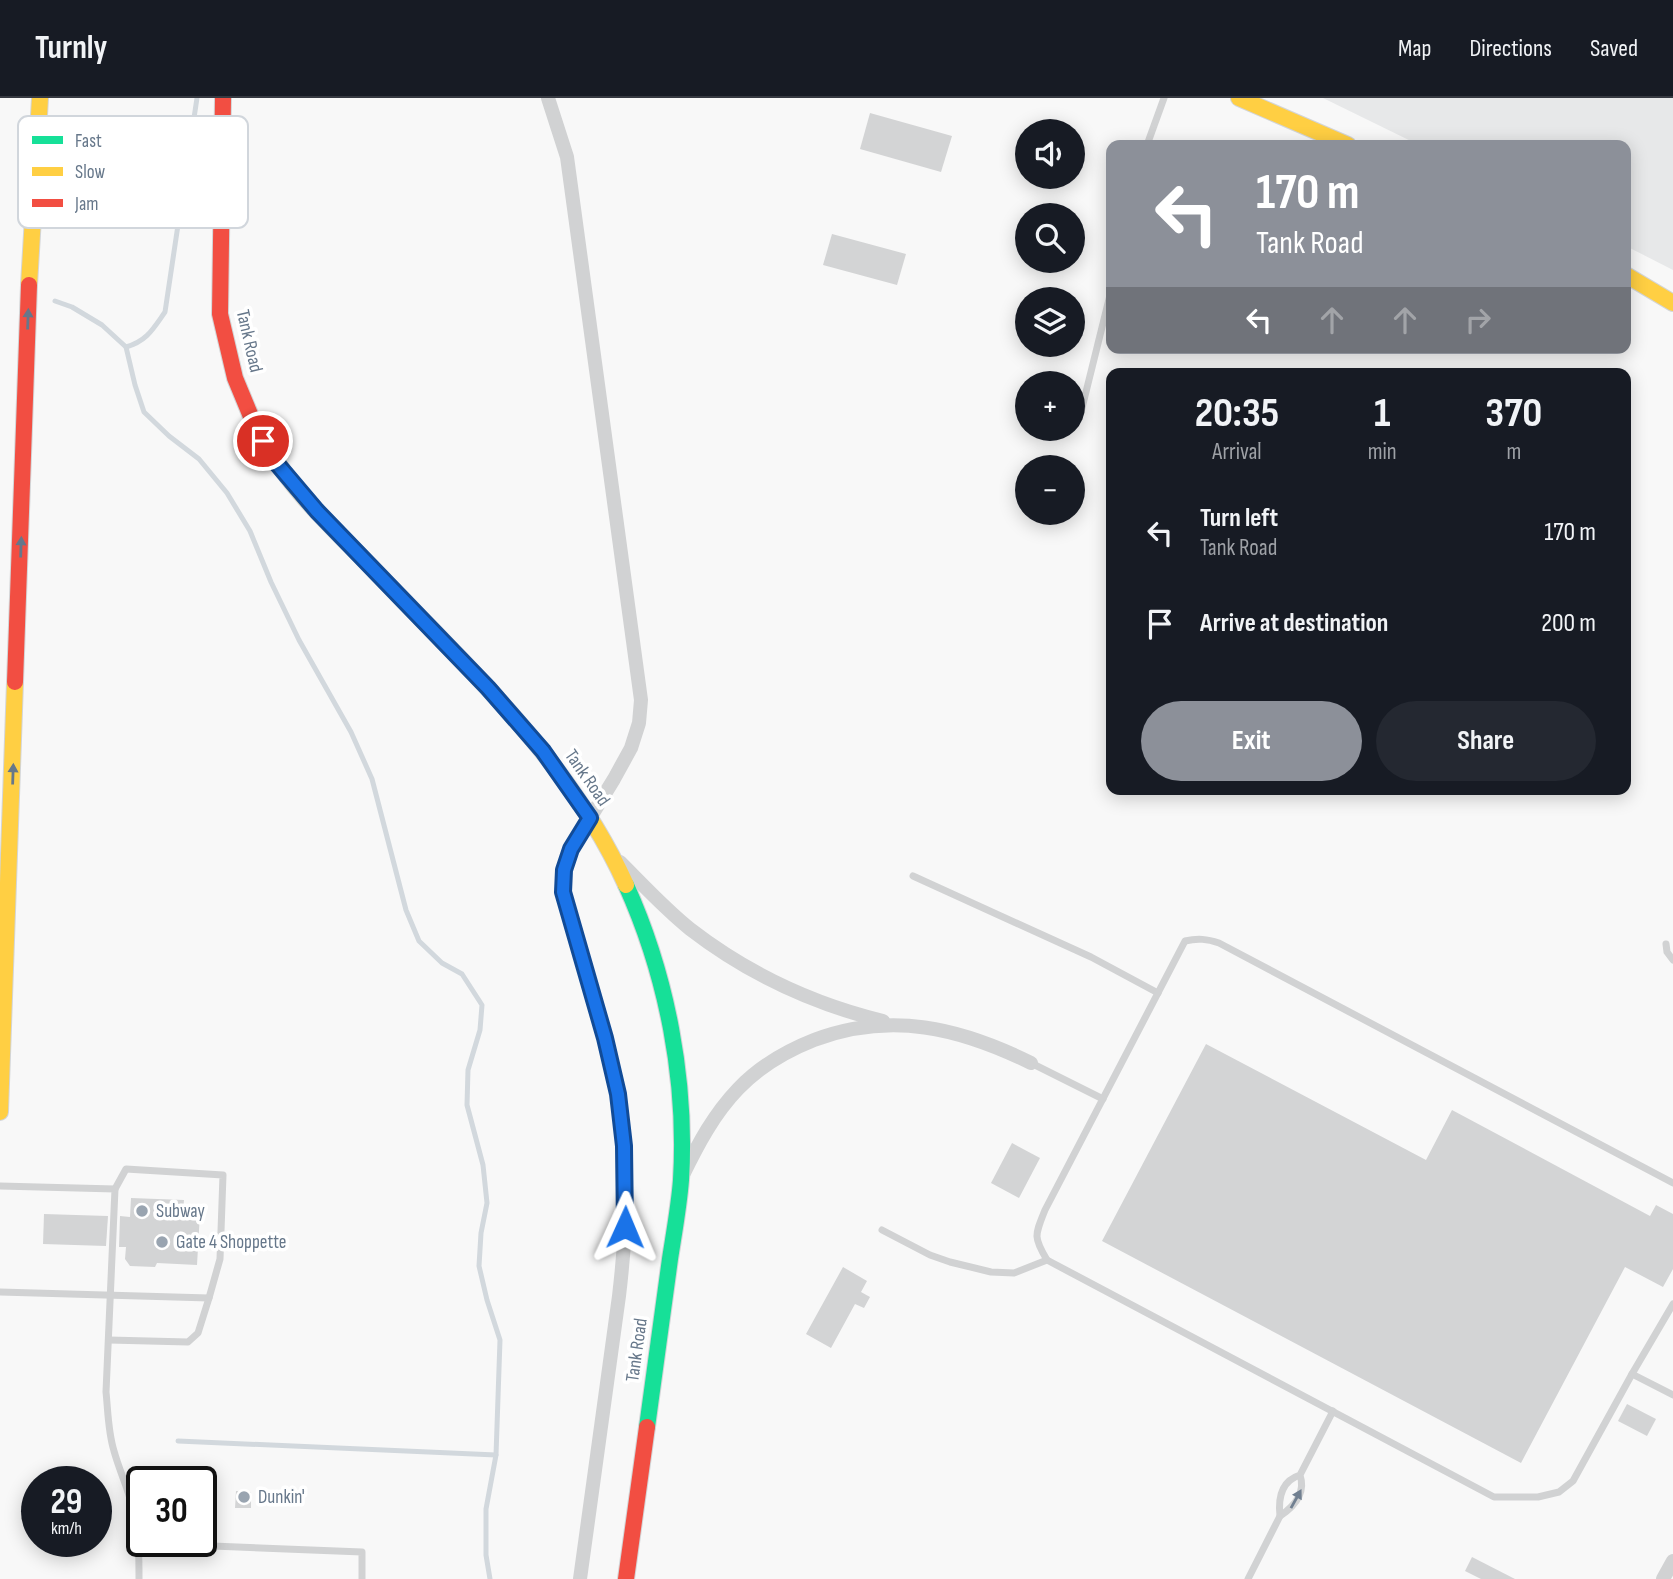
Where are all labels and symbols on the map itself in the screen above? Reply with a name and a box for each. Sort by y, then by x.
legend [18,116,248,228]
text: Fast [75,130,102,153]
text: Slow [75,161,105,184]
text: Jam [74,193,98,216]
street label: Tank Road [231,307,267,375]
one-way arrow [23,308,34,330]
pin [233,411,293,471]
one-way arrow [15,535,26,557]
street label: Tank Road [559,745,615,811]
one-way arrow [7,763,18,785]
position arrow [588,1190,662,1264]
place label: Subway [156,1200,205,1223]
marker: Subway [134,1203,150,1219]
place label: Gate 4 Shoppette [176,1231,287,1254]
marker: Gate 4 Shoppette [154,1234,170,1250]
street label: Tank Road [621,1317,653,1383]
speed limit sign: 30 [126,1466,217,1557]
place label: Dunkin' [258,1486,305,1509]
marker: Dunkin' [236,1489,252,1505]
one-way arrow [1290,1489,1302,1508]

